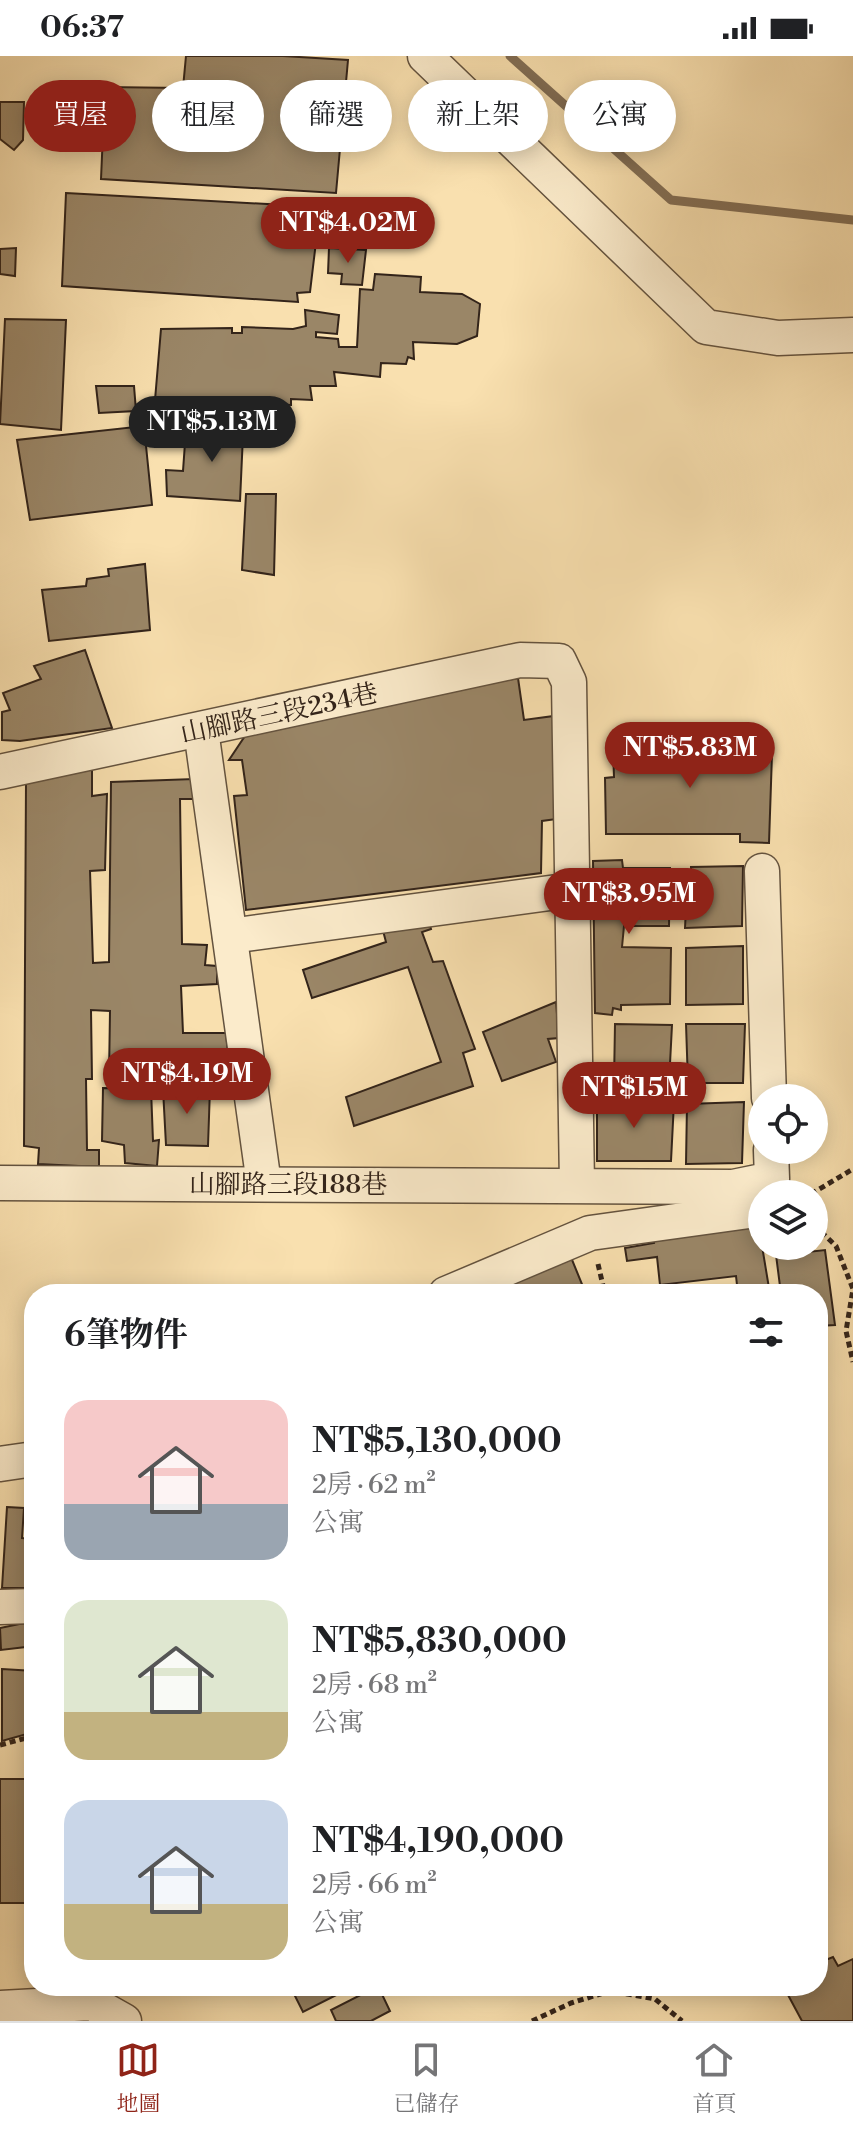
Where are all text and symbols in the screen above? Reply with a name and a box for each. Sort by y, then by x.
text: 06:37 [40,9,124,47]
chip: 買屋 [24,80,136,152]
chip: 租屋 [152,80,264,152]
chip: 篩選 [280,80,392,152]
chip: 新上架 [408,80,548,152]
chip: 公寓 [564,80,676,152]
pin: NT$4.02M [265,197,431,265]
text: NT$4.02M [279,207,417,239]
pin: NT$5.13M [129,396,295,464]
text: NT$5.13M [147,406,277,438]
street label: 山腳路三段234巷 [178,677,381,751]
pin: NT$5.83M [607,722,773,790]
text: NT$5.83M [623,732,757,764]
pin: NT$3.95M [546,868,712,936]
text: NT$3.95M [562,878,696,910]
pin: NT$4.19M [104,1048,270,1116]
text: NT$4.19M [121,1058,253,1090]
pin: NT$15M [569,1062,699,1130]
text: NT$15M [580,1072,688,1104]
map controls [748,1084,828,1260]
button: locate [748,1084,828,1164]
street label: 山腳路三段188巷 [189,1169,387,1201]
button: layers [748,1180,828,1260]
icon: filters [744,1310,788,1354]
text: 6筆物件 [64,1315,187,1357]
text: NT$5,130,000 [312,1421,562,1463]
icon: home [128,1432,224,1528]
text: 2房 · 62 m² [312,1469,436,1501]
text: 公寓 [312,1507,364,1539]
text: NT$5,830,000 [312,1621,567,1663]
icon: home [128,1632,224,1728]
text: 2房 · 68 m² [312,1669,437,1701]
text: 公寓 [312,1707,364,1739]
text: NT$4,190,000 [312,1821,564,1863]
icon: home [128,1832,224,1928]
text: 2房 · 66 m² [312,1869,437,1901]
text: 公寓 [312,1907,364,1939]
tab: 地圖 [116,2038,161,2118]
tab: 已儲存 [393,2038,460,2118]
tab: 首頁 [692,2038,737,2118]

